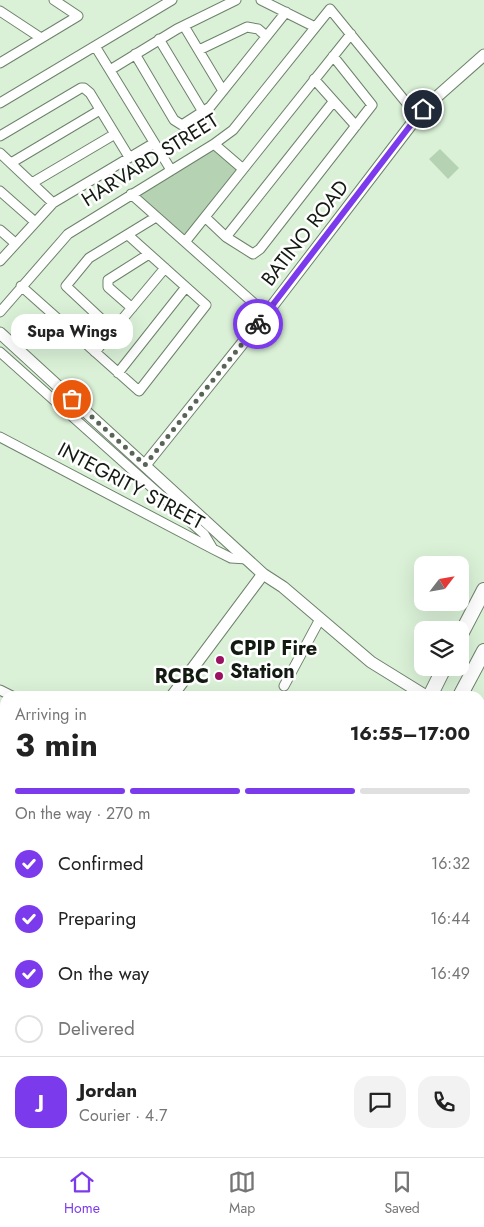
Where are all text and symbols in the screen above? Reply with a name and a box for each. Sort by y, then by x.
pin [402,88,444,130]
icon: home [409,95,437,123]
street label: HARVARD STREET [76,106,225,214]
street label: BATINO ROAD [254,174,356,292]
courier [233,299,283,349]
icon: bike [244,310,272,338]
callout: Supa Wings [11,314,133,349]
text: Supa Wings [27,320,117,343]
pin [51,378,93,420]
icon: bag [58,385,86,413]
street label: INTEGRITY STREET [53,435,210,537]
north arrow [414,556,469,611]
map controls [414,556,469,676]
button: layers [414,621,469,676]
place label: CPIP Fire Station [230,634,317,686]
marker: CPIP Fire Station [214,654,226,666]
place label: RCBC [155,662,209,691]
marker: RCBC [213,670,225,682]
text: Arriving in [15,703,87,726]
text: 16:55–17:00 [350,720,470,747]
text: 3 min [15,722,98,768]
text: On the way · 270 m [15,802,150,825]
icon: check [15,850,43,878]
text: Confirmed [58,850,144,877]
text: 16:32 [431,852,470,875]
icon: check [15,905,43,933]
text: Preparing [58,905,136,932]
text: 16:44 [430,907,470,930]
icon: check [15,960,43,988]
text: On the way [58,960,149,987]
text: 16:49 [430,962,470,985]
text: Delivered [58,1015,135,1042]
button: chat [354,1076,406,1128]
button: phone [418,1076,470,1128]
text: Jordan [79,1077,137,1104]
text: J [38,1088,44,1115]
text: Courier · 4.7 [79,1104,167,1127]
tab: Home [64,1168,100,1218]
tab: Map [228,1168,256,1218]
tab: Saved [384,1168,420,1218]

